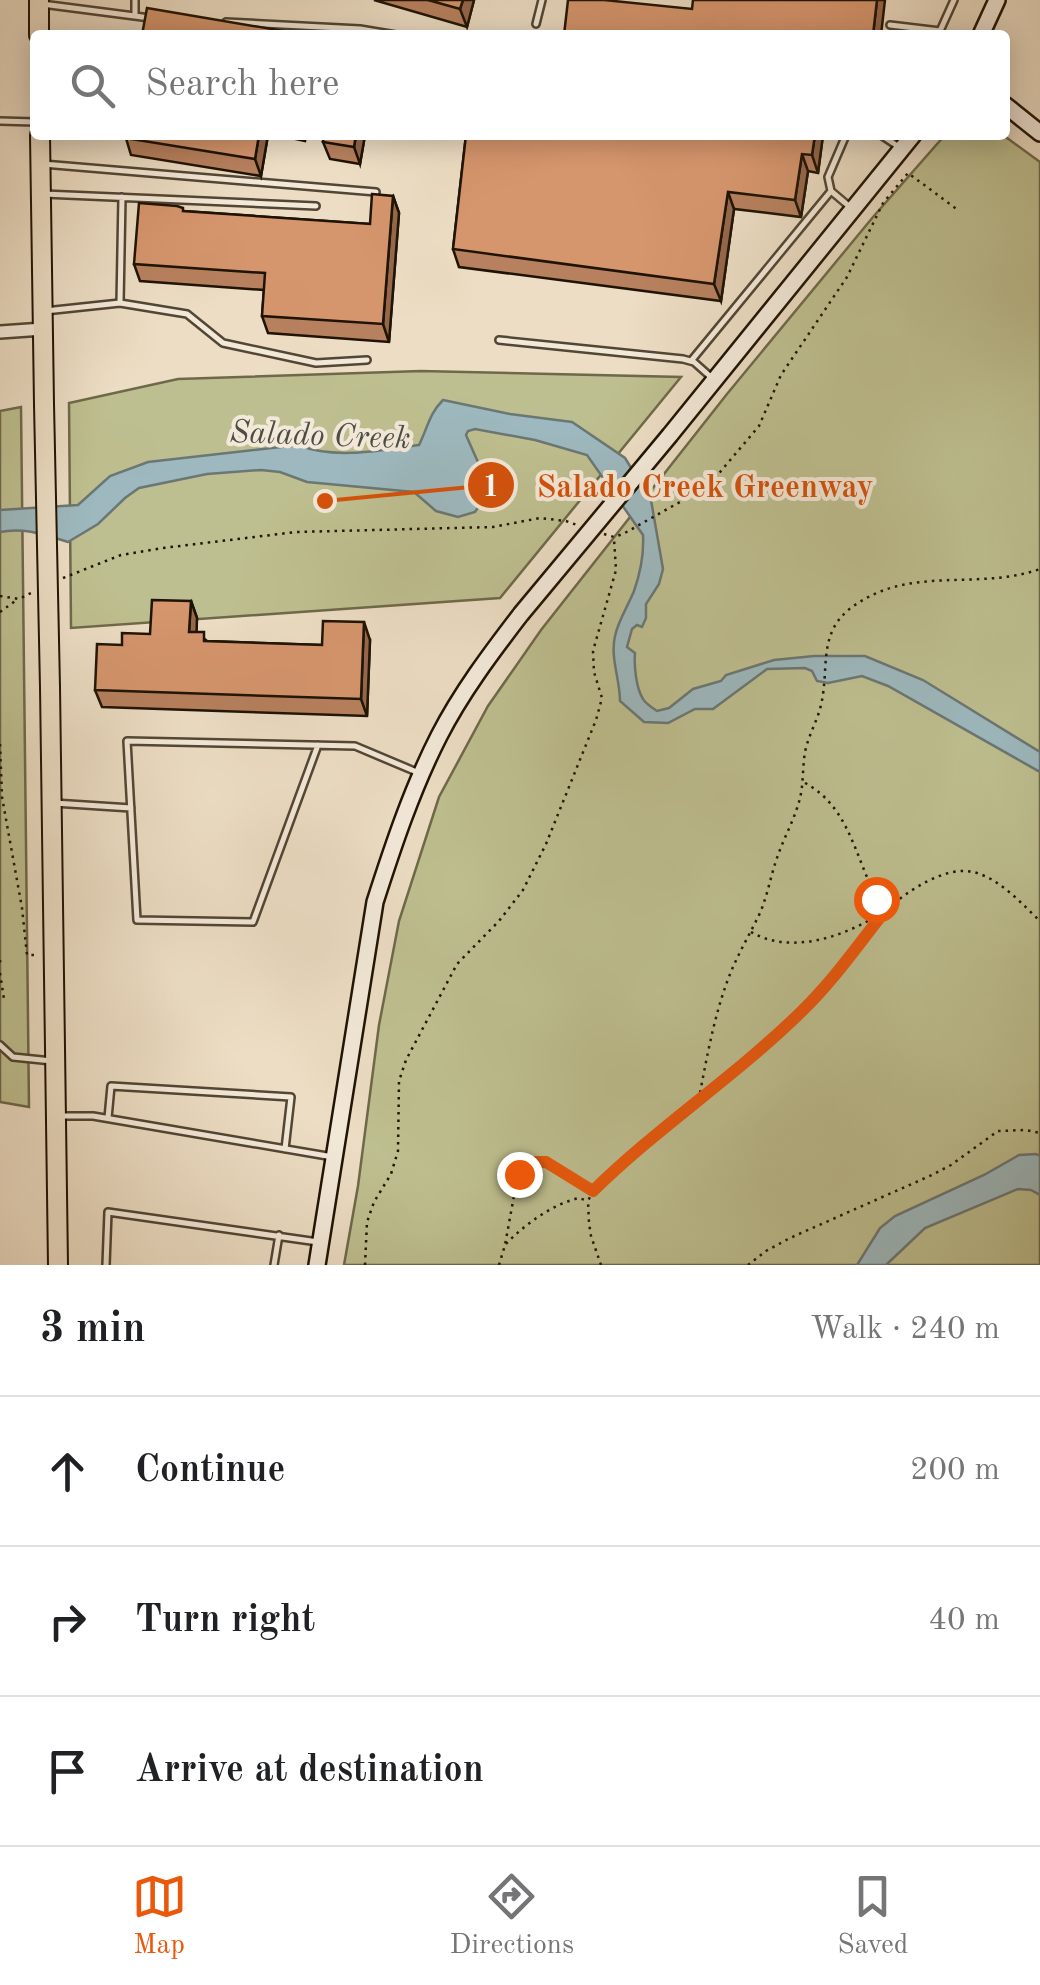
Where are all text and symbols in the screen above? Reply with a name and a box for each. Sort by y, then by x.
search box [30,30,1010,140]
icon: search [65,58,120,113]
text: Search here [145,66,340,104]
water label: Salado Creek [229,418,411,456]
callout: Salado Creek Greenway [466,454,893,516]
text: 1 [482,473,500,503]
text: Salado Creek Greenway [536,473,874,505]
route start [854,877,900,923]
route end [497,1152,543,1198]
text: 3 min [40,1309,146,1351]
text: Walk · 240 m [810,1314,1000,1346]
icon: ahead [40,1444,95,1499]
text: Continue [135,1452,285,1490]
text: 200 m [910,1455,1000,1487]
icon: right [40,1594,95,1649]
text: Turn right [135,1602,315,1640]
text: 40 m [929,1605,1000,1637]
icon: arrive [40,1744,95,1799]
text: Arrive at destination [135,1752,484,1790]
tab: Map [132,1869,187,1964]
tab: Directions [450,1869,574,1964]
tab: Saved [837,1869,908,1964]

